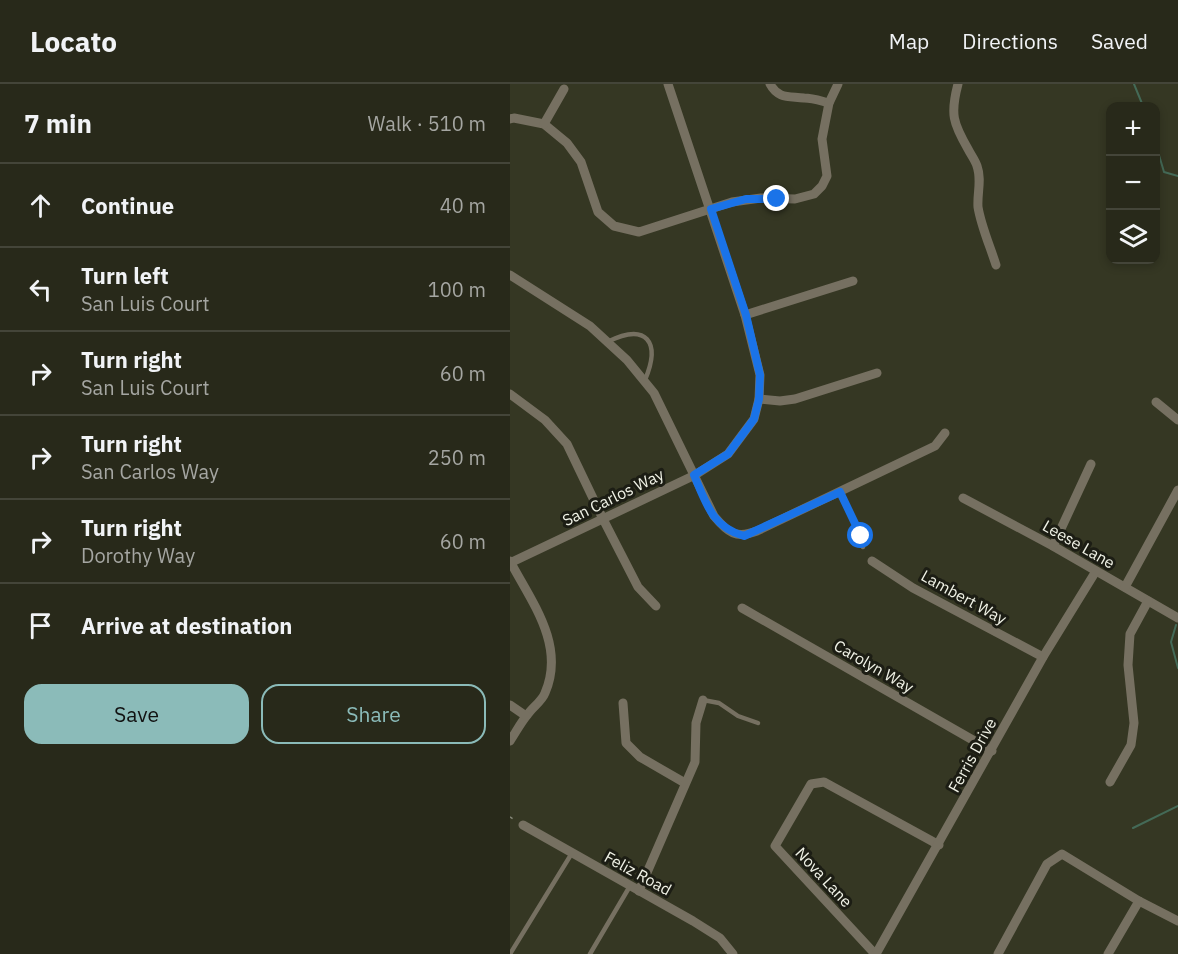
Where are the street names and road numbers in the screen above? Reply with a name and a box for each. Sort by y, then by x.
street label: San Carlos Way [559,464,667,530]
street label: Leese Lane [1039,515,1119,573]
street label: Lambert Way [918,565,1010,629]
street label: Carolyn Way [831,635,917,697]
street label: Ferris Drive [943,714,1001,796]
street label: Nova Lane [791,843,857,911]
street label: Feliz Road [601,846,675,900]

